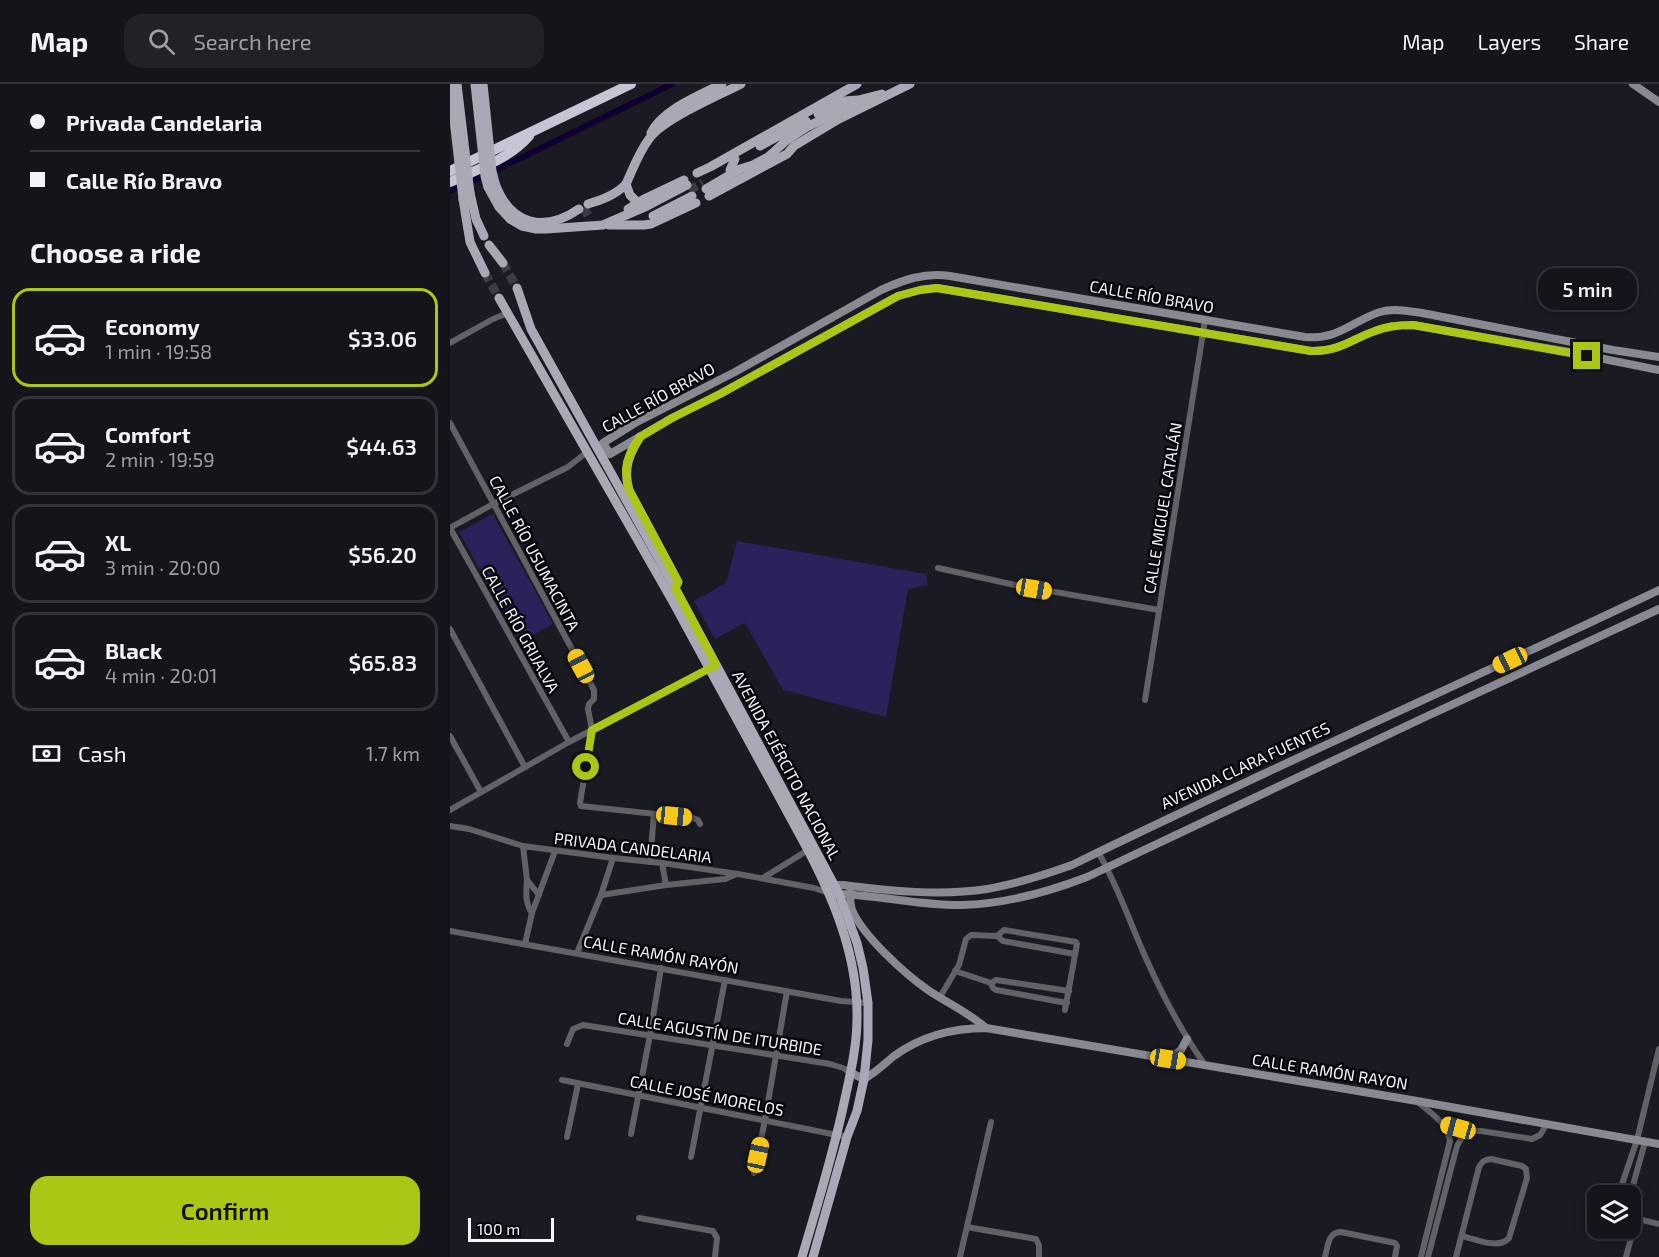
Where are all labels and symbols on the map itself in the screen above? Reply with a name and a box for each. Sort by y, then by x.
callout: 5 min [1538,269,1636,311]
street label: CALLE RÍO BRAVO [1088,276,1216,316]
route end [1573,342,1600,369]
street label: CALLE RÍO BRAVO [598,358,718,436]
street label: CALLE MIGUEL CATALÁN [1139,421,1185,595]
street label: CALLE RÍO USUMACINTA [486,472,584,634]
street label: CALLE RÍO GRIJALVA [478,562,564,696]
car [1015,577,1053,601]
car [1490,644,1530,676]
car [565,646,597,686]
street label: AVENIDA EJÉRCITO NACIONAL [729,667,845,863]
street label: AVENIDA CLARA FUENTES [1157,717,1333,813]
route start [572,753,599,780]
car [655,805,693,827]
street label: PRIVADA CANDELARIA [553,828,713,866]
street label: CALLE RAMÓN RAYÓN [582,931,740,977]
street label: CALLE AGUSTÍN DE ITURBIDE [617,1007,823,1059]
car [1149,1047,1187,1071]
street label: CALLE RAMÓN RAYON [1251,1049,1409,1093]
street label: CALLE JOSÉ MORELOS [628,1071,786,1119]
car [1438,1115,1478,1141]
car [745,1136,771,1174]
scale bar [468,1215,554,1242]

